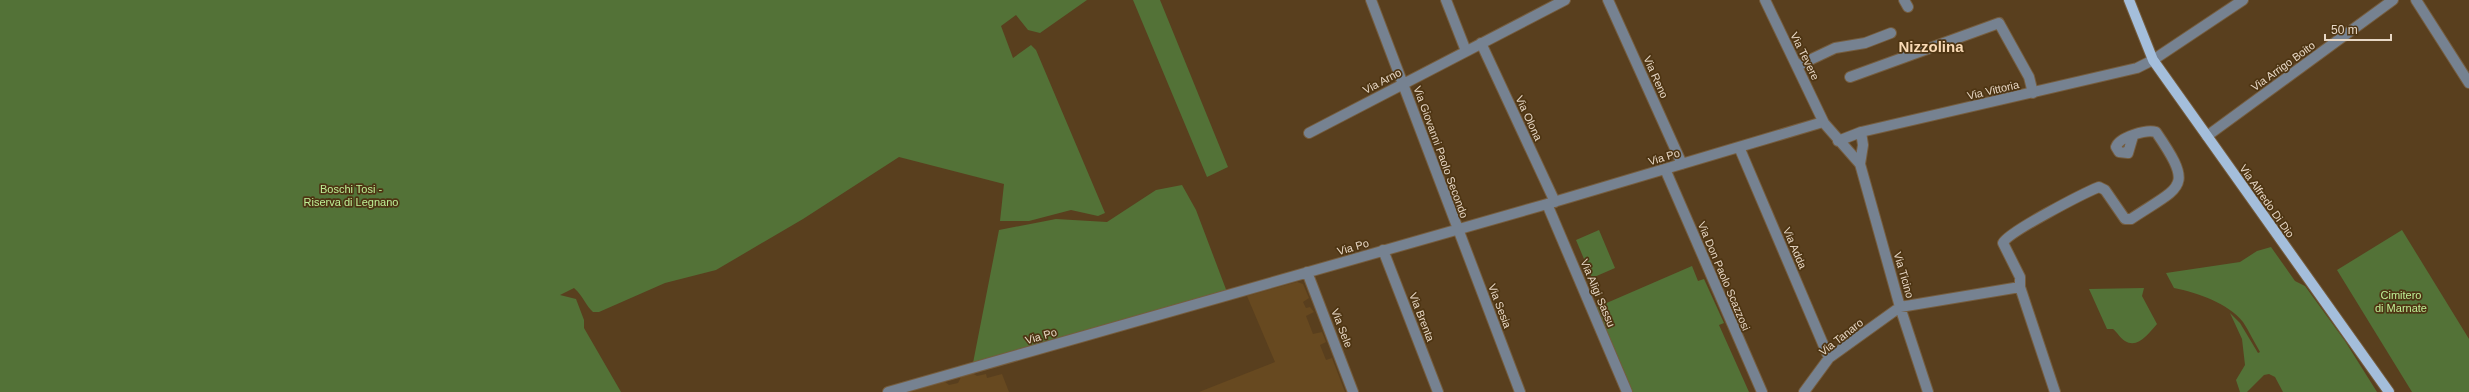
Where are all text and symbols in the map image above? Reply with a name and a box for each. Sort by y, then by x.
scale bar [2325,16,2391,42]
text: 50 m [2331,23,2358,37]
street label: Via Tevere [1788,30,1822,82]
district label: Nizzolina [1898,38,1964,55]
street label: Via Arrigo Boito [2249,39,2317,93]
street label: Via Reno [1641,54,1671,100]
street label: Via Arno [1361,66,1403,96]
street label: Via Vittoria [1966,78,2021,102]
street label: Via Giovanni Paolo Secondo [1411,84,1471,220]
street label: Via Olona [1513,94,1545,143]
street label: Via Po [1647,147,1681,167]
street label: Via Alfredo Di Dio [2237,162,2297,240]
park label: Boschi Tosi - Riserva di Legnano [304,183,398,208]
street label: Via Don Paolo Scazzosi [1696,220,1752,332]
street label: Via Adda [1781,225,1809,271]
street label: Via Po [1336,237,1370,257]
street label: Via Ticino [1892,251,1916,299]
street label: Via Aligi Sassu [1578,257,1618,329]
street label: Via Sesia [1486,282,1514,331]
park label: Cimitero di Marnate [2375,289,2427,314]
street label: Via Brenta [1407,291,1437,344]
street label: Via Sele [1329,307,1355,349]
street label: Via Tanaro [1817,316,1865,358]
street label: Via Po [1024,326,1058,346]

